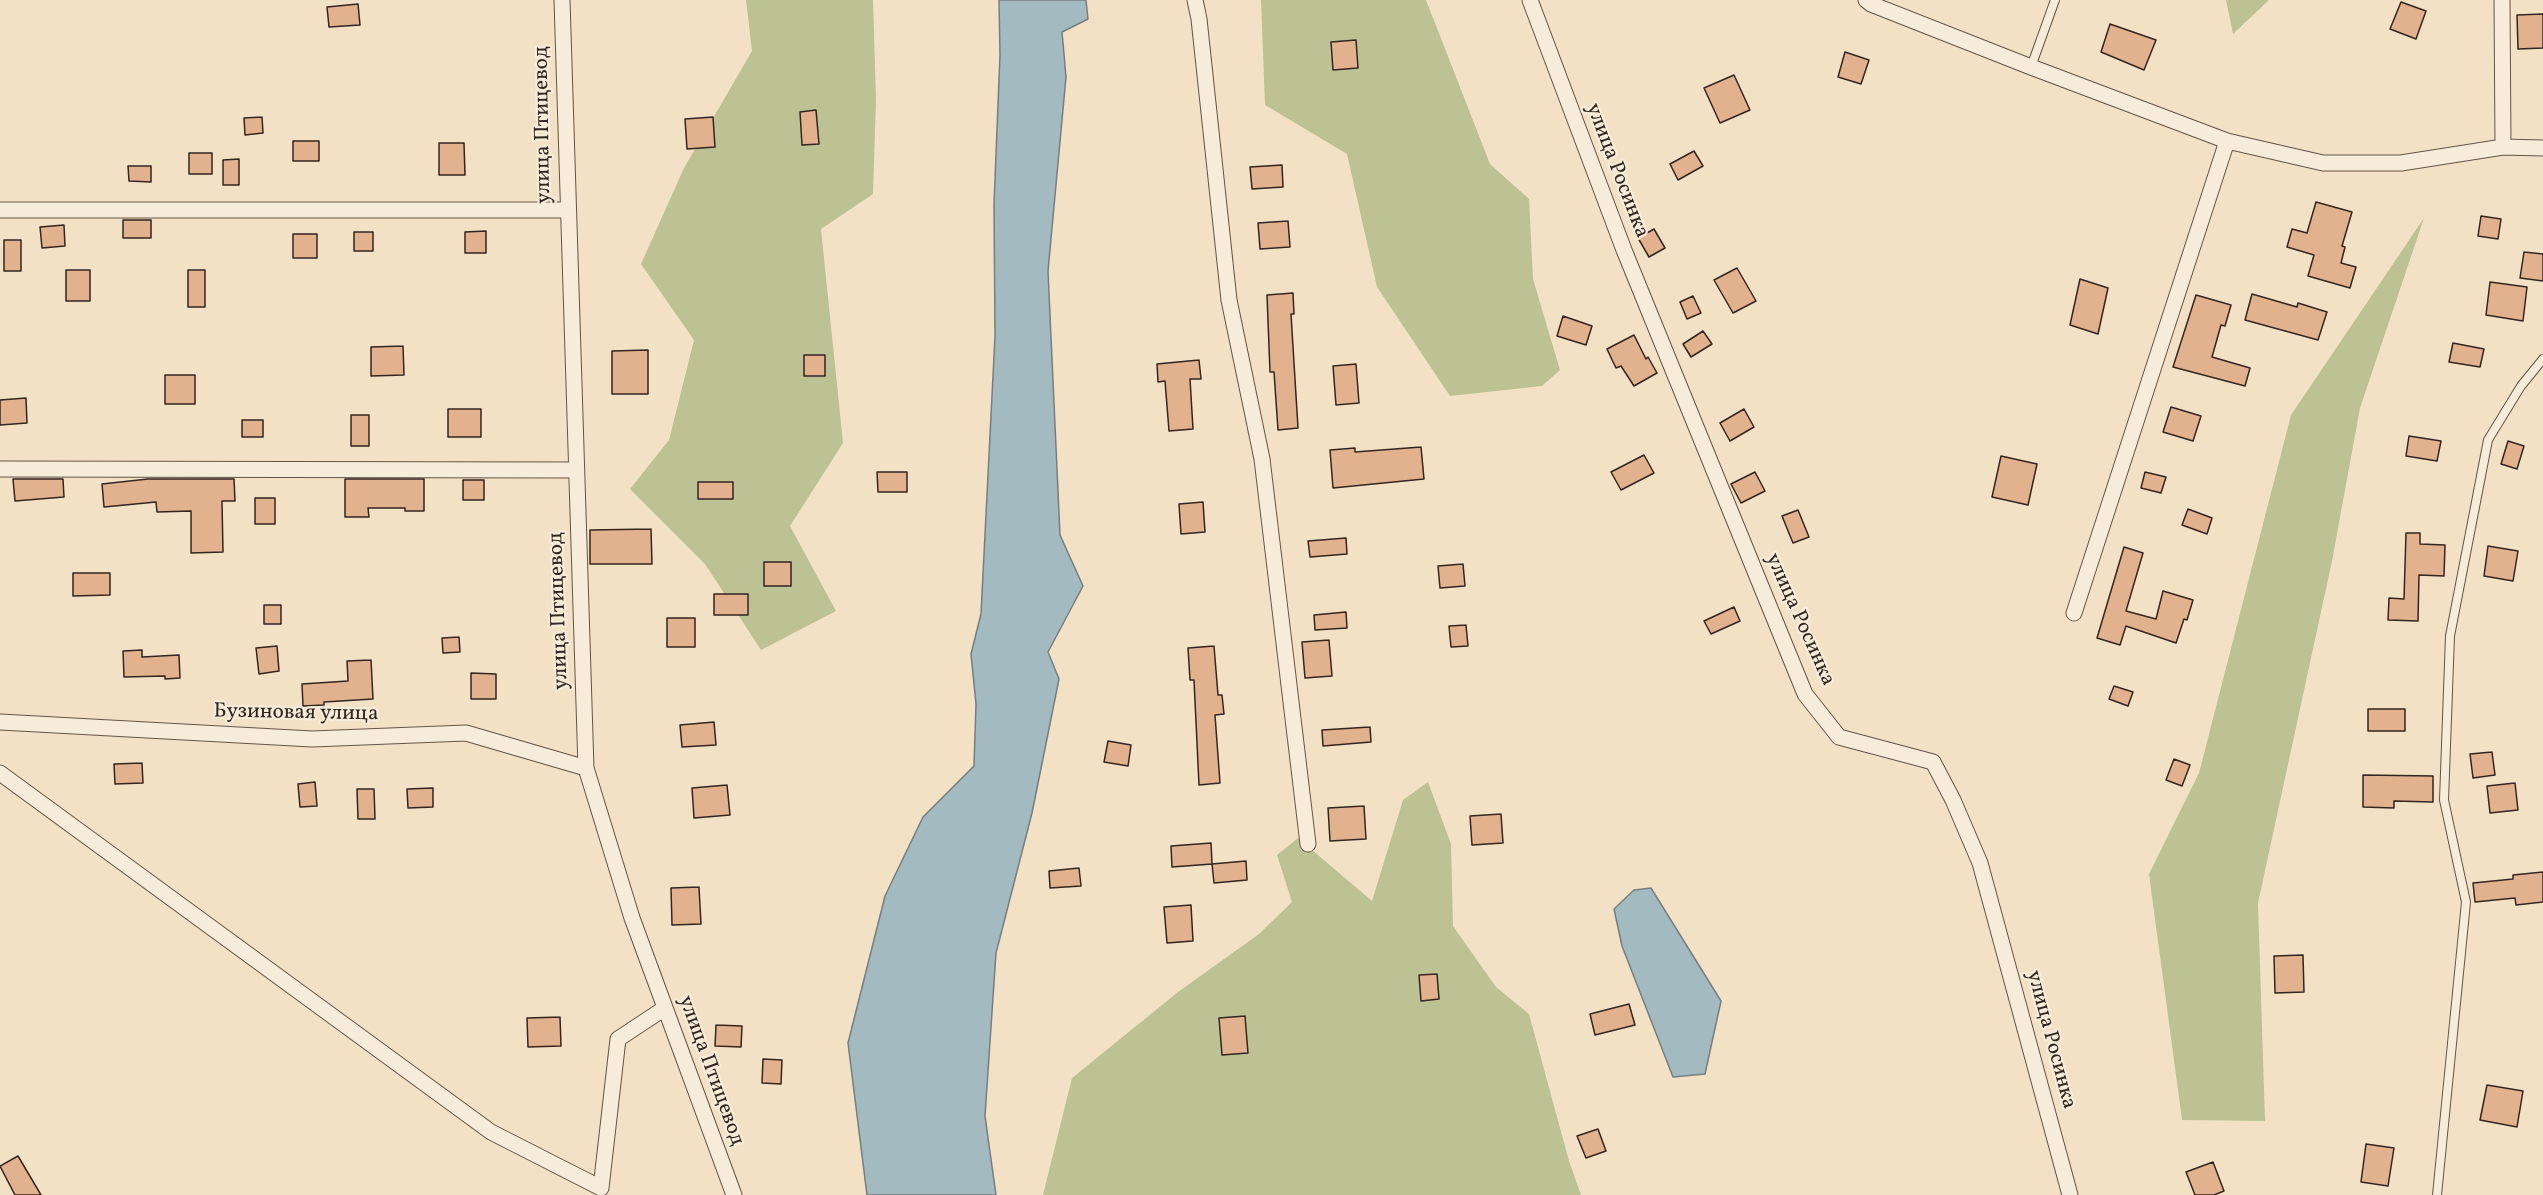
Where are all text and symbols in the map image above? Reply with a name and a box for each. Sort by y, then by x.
street label: улица Птицевод [530,46,558,204]
street label: улица Росинка [1579,100,1653,242]
street label: улица Птицевод [545,532,575,690]
street label: улица Росинка [1759,550,1839,690]
street label: Бузиновая улица [213,700,379,728]
street label: улица Росинка [2019,968,2081,1112]
street label: улица Птицевод [671,993,749,1149]

